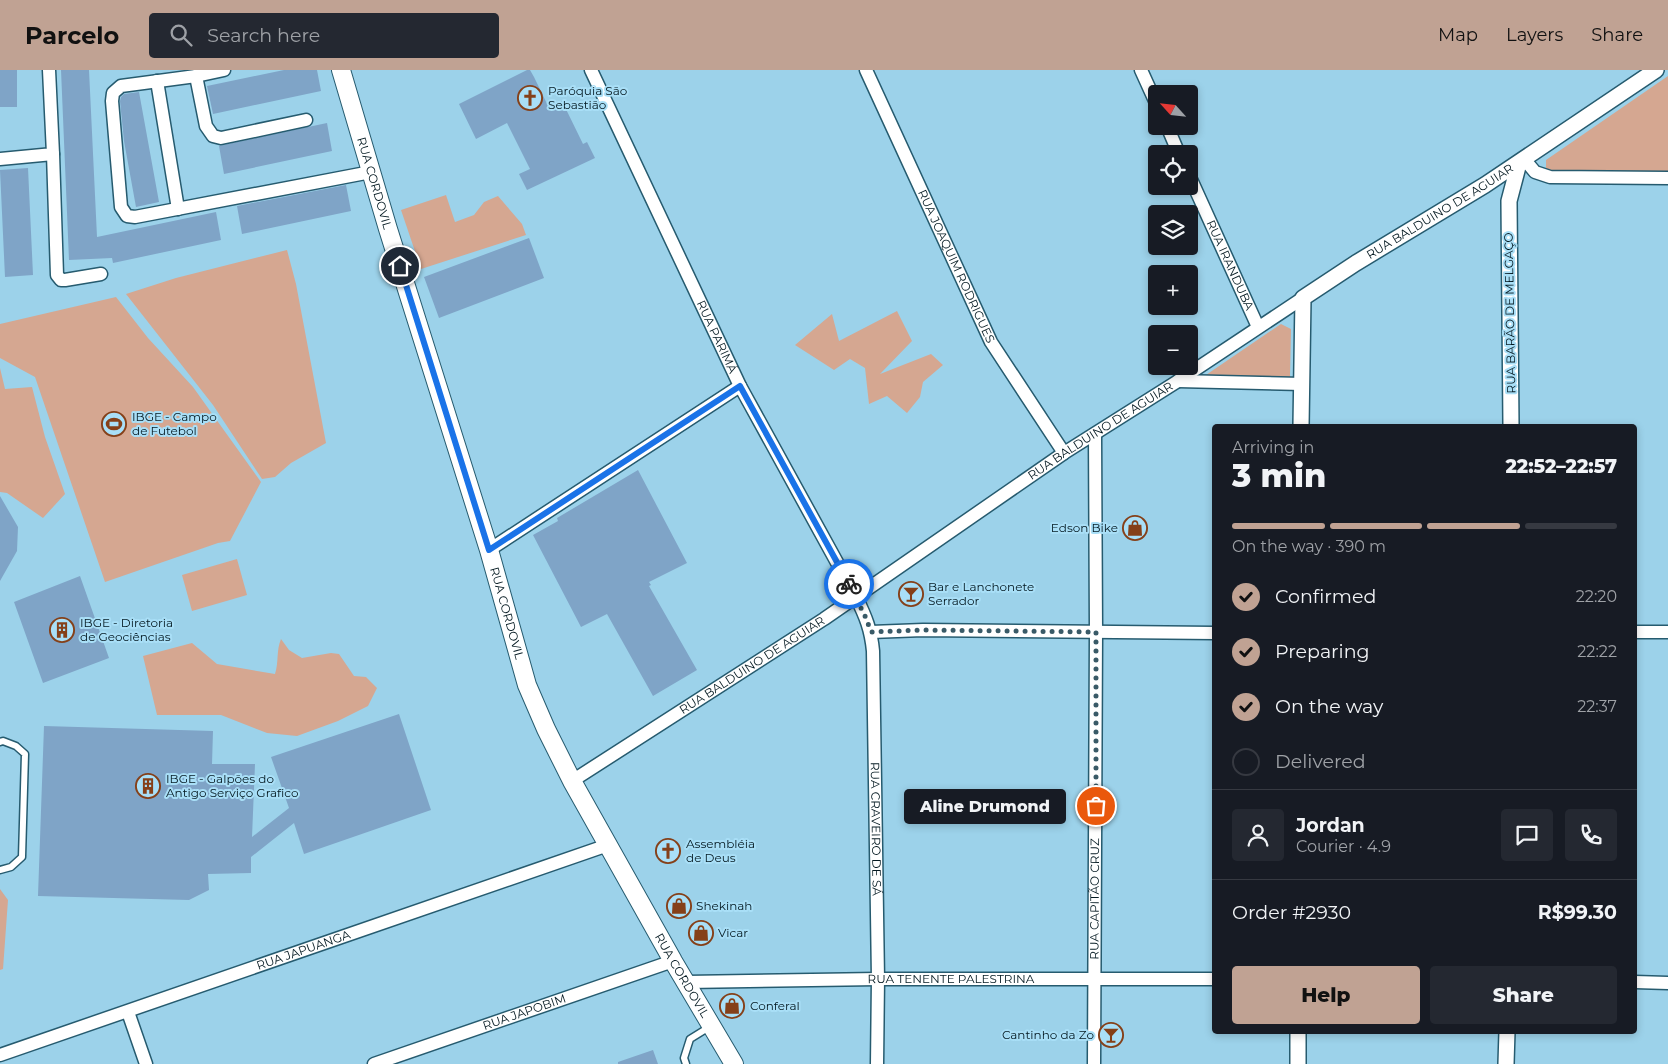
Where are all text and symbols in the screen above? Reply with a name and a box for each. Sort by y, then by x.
search box [149,13,499,58]
text: Parcelo [25,21,119,50]
icon: search [167,21,195,49]
text: Search here [207,24,320,47]
text: Map [1438,24,1478,46]
text: Layers [1506,24,1563,46]
text: Share [1591,24,1643,46]
place label: Paróquia São Sebastião [548,83,627,112]
church icon: Paróquia São Sebastião [517,85,543,111]
north arrow [1148,85,1198,135]
map controls [1148,85,1198,375]
street label: RUA CORDOVIL [354,135,396,231]
button: locate [1148,145,1198,195]
street label: RUA BALDUINO DE AGUIAR [1363,160,1516,262]
street label: RUA JOAQUIM RODRIGUES [915,187,998,345]
button: layers [1148,205,1198,255]
street label: RUA IRANDUBA [1203,217,1258,313]
street label: RUA BARÃO DE MELGAÇO [1501,232,1518,394]
pin [379,245,421,287]
icon: home [386,252,414,280]
button: + [1148,265,1198,315]
street label: RUA PARIMÁ [694,298,741,376]
button: − [1148,325,1198,375]
street label: RUA BALDUINO DE AGUIAR [1025,378,1176,483]
place label: IBGE - Campo de Futebol [132,409,217,438]
sports icon: IBGE - Campo de Futebol [101,411,127,437]
text: Arriving in [1232,438,1314,457]
text: 22:52–22:57 [1505,455,1617,478]
text: 3 min [1232,456,1326,495]
shop icon: Edson Bike [1122,515,1148,541]
place label: Edson Bike [1051,520,1118,535]
text: On the way · 390 m [1232,537,1386,556]
courier [824,559,874,609]
street label: RUA CORDOVIL [487,565,527,661]
icon: bike [835,570,863,598]
place label: Bar e Lanchonete Serrador [928,579,1034,608]
bar icon: Bar e Lanchonete Serrador [898,581,924,607]
icon: check [1232,583,1260,611]
text: Confirmed [1275,585,1376,608]
text: 22:20 [1576,587,1617,606]
street label: RUA BALDUINO DE AGUIAR [676,612,827,717]
place label: IBGE - Diretoria de Geociências [80,615,173,644]
building icon: IBGE - Diretoria de Geociências [49,617,75,643]
icon: check [1232,638,1260,666]
text: Preparing [1275,640,1370,663]
text: 22:22 [1577,642,1617,661]
icon: check [1232,693,1260,721]
text: On the way [1275,695,1383,718]
text: 22:37 [1577,697,1617,716]
text: Delivered [1275,750,1366,773]
street label: RUA CRAVEIRO DE SÁ [868,762,885,896]
place label: IBGE - Galpões do Antigo Serviço Grafico [166,771,299,800]
building icon: IBGE - Galpões do Antigo Serviço Grafico [135,773,161,799]
pin [1075,785,1117,827]
callout: Aline Drumond [904,788,1066,824]
icon: bag [1082,792,1110,820]
text: Aline Drumond [920,797,1050,816]
button: person [1232,809,1284,861]
button: chat [1501,809,1553,861]
button: phone [1565,809,1617,861]
text: Jordan [1296,814,1365,837]
place label: Assembléia de Deus [686,836,755,865]
text: Courier · 4.9 [1296,837,1391,856]
church icon: Assembléia de Deus [655,838,681,864]
street label: RUA CAPITÃO CRUZ [1086,838,1102,960]
shop icon: Shekinah [666,893,692,919]
place label: Shekinah [696,898,752,913]
text: Order #2930 [1232,901,1351,924]
text: R$99.30 [1538,901,1617,924]
shop icon: Vicar [688,920,714,946]
place label: Vicar [718,925,748,940]
street label: RUA JAPUANGA [254,926,353,973]
street label: RUA CORDOVIL [652,930,713,1020]
button: Help [1232,966,1420,1024]
button: Share [1430,966,1617,1024]
street label: RUA TENENTE PALESTRINA [867,971,1035,986]
street label: RUA JAPOBIM [481,990,568,1033]
shop icon: Conferal [719,993,745,1019]
place label: Conferal [750,998,800,1013]
bar icon: Cantinho da Zo [1098,1022,1124,1048]
place label: Cantinho da Zo [1002,1027,1094,1042]

